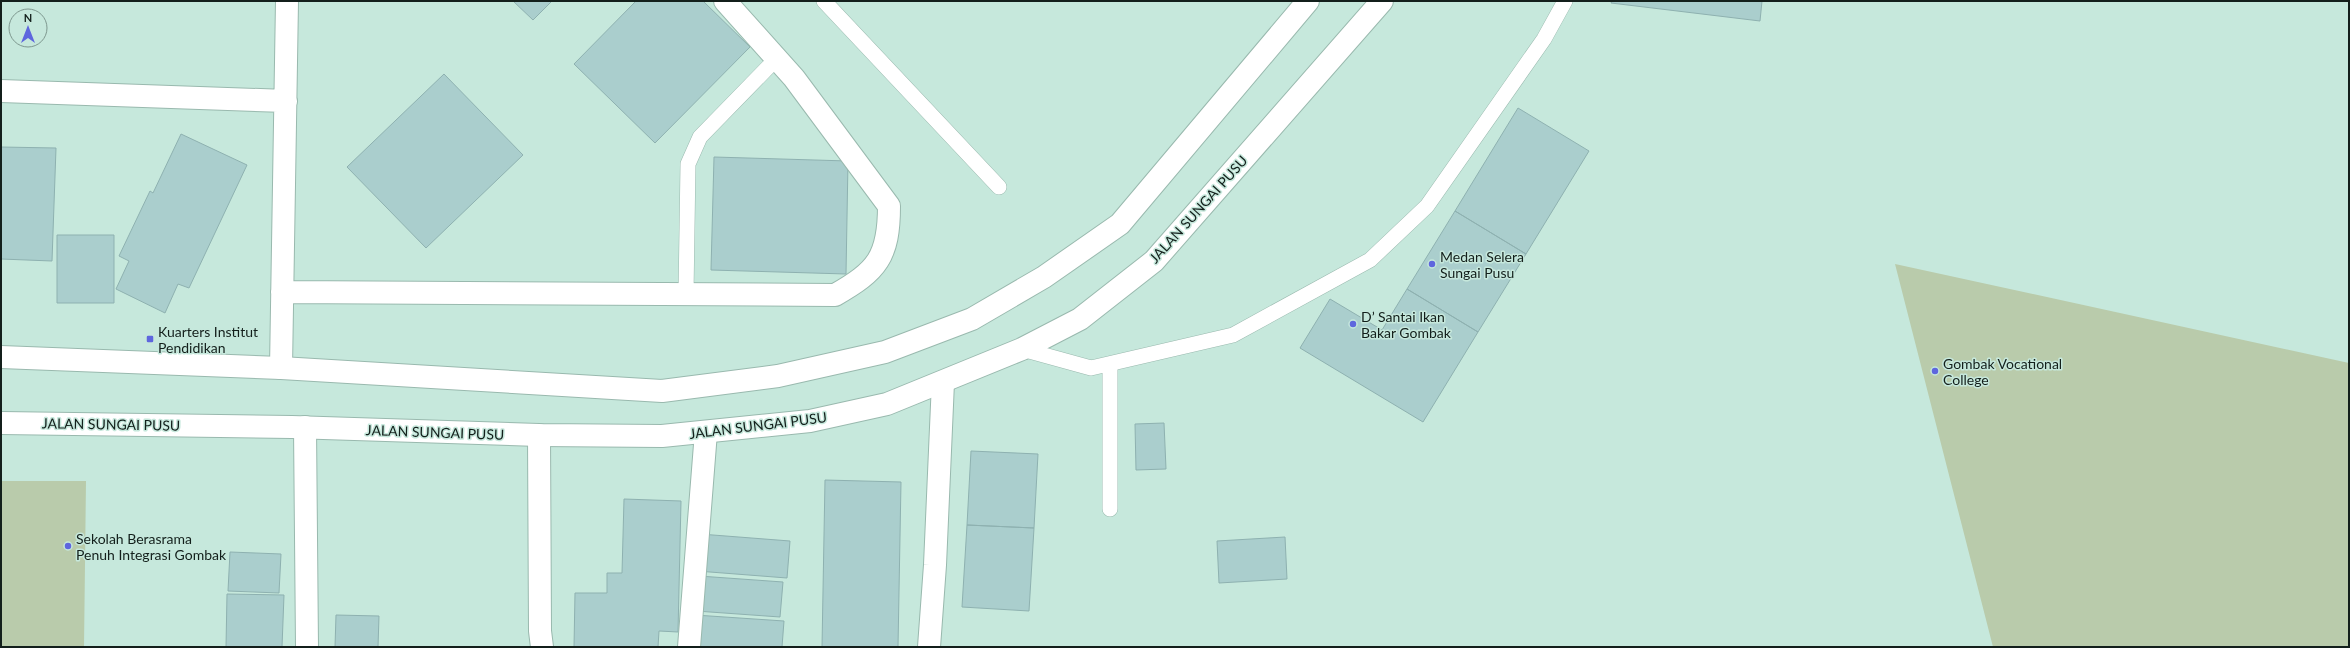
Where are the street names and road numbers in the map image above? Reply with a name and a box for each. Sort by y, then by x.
street label: JALAN SUNGAI PUSU [1145,152,1251,266]
street label: JALAN SUNGAI PUSU [688,408,828,442]
street label: JALAN SUNGAI PUSU [42,414,180,434]
street label: JALAN SUNGAI PUSU [365,421,505,443]

